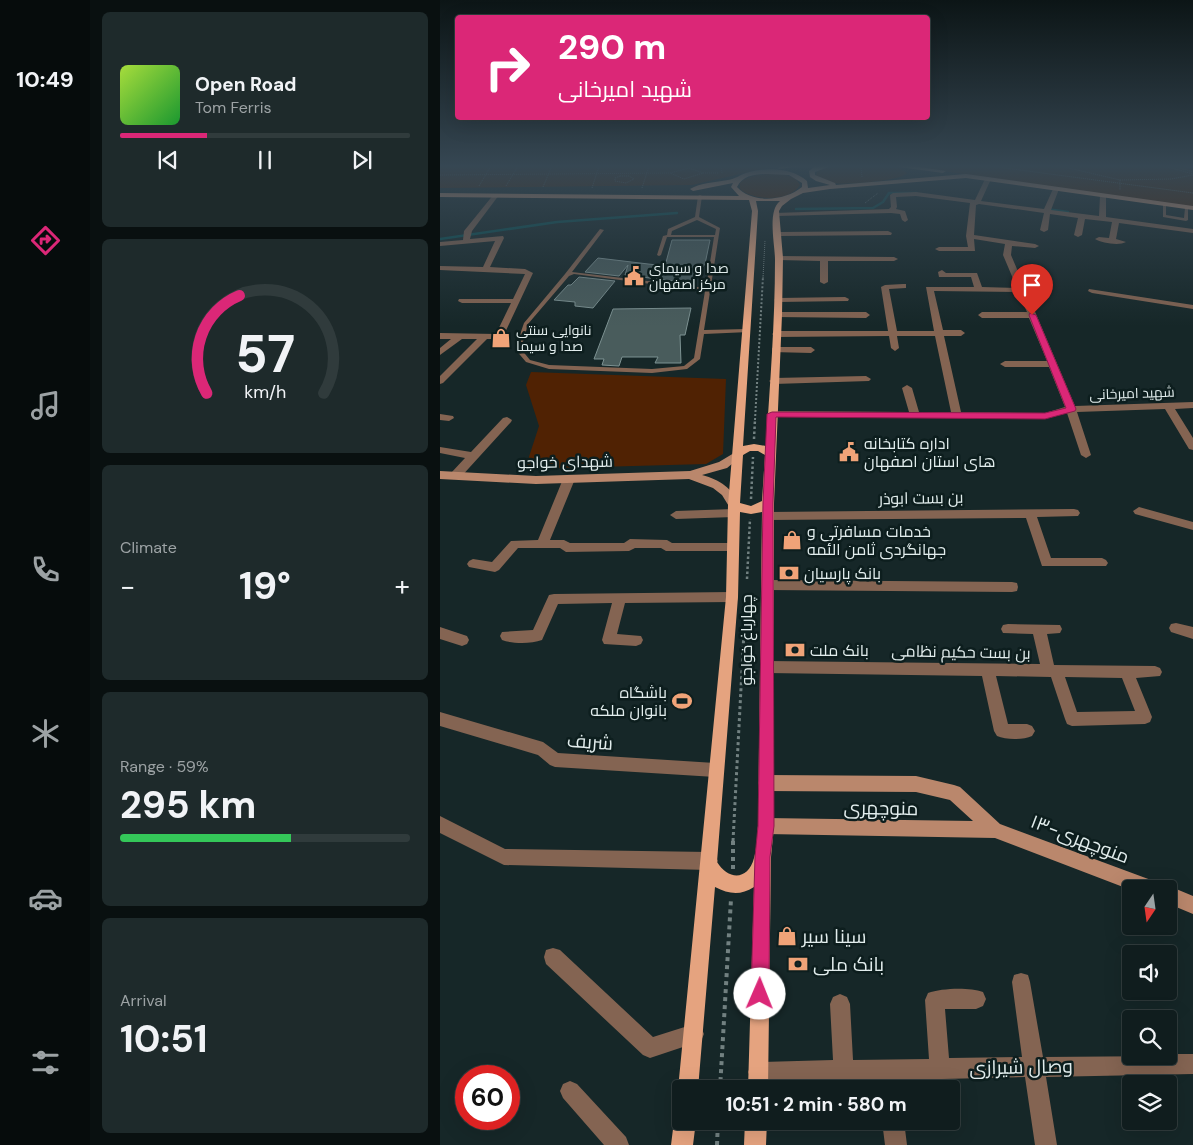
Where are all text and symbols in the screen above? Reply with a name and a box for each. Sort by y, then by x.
text: 290 m [558,24,666,70]
icon: right [475,35,540,100]
text: 10:49 [16,65,74,94]
text: Open Road [195,72,297,97]
text: شهید امیرخانی [558,75,692,104]
text: Tom Ferris [195,97,272,118]
icon: previous [154,146,182,174]
icon: pause [251,146,279,174]
icon: next [348,146,376,174]
icon: directions [28,223,63,258]
place label: صدا و سیمای مرکز اصفهان [649,259,729,293]
pin [1011,264,1053,315]
public building icon: صدا و سیمای مرکز اصفهان [623,265,645,287]
icon: arrive [1018,271,1046,299]
text: 57 [235,320,295,388]
place label: نانوایی سنتی صدا و سیما [516,321,592,355]
shop icon: نانوایی سنتی صدا و سیما [490,327,512,349]
text: km/h [244,380,286,404]
street label: شهید امیرخانی [1089,383,1175,403]
icon: music [28,388,63,423]
place label: اداره کتابخانه های استان اصفهان [864,433,996,472]
public building icon: اداره کتابخانه های استان اصفهان [838,441,860,463]
street label: شهدای خواجو [517,451,613,473]
street label: بن بست ابوذر [877,487,964,509]
place label: خدمات مسافرتی و جهانگردی ثامن الئمه [807,521,946,560]
shop icon: خدمات مسافرتی و جهانگردی ثامن الئمه [781,529,803,551]
text: Climate [120,537,177,558]
icon: phone [28,552,63,587]
text: 19° [239,561,291,611]
bank icon: بانک پارسیان [778,562,800,584]
place label: بانک پارسیان [804,563,881,585]
text: − [120,568,135,605]
text: + [395,568,410,605]
street label: چهارباغ خواجو [736,594,758,686]
bank icon: بانک ملت [784,639,806,661]
place label: بانک ملت [810,640,869,661]
street label: بن بست حکیم نظامی [891,640,1031,665]
place label: باشگاه بانوان ملکه [590,682,667,721]
sports icon: باشگاه بانوان ملکه [671,690,693,712]
icon: climate [28,716,63,751]
street label: شریف [566,728,614,756]
text: Range · 59% [120,756,208,777]
text: 295 km [120,780,256,830]
street label: منوچهری [843,795,919,821]
street label: ۱۳-منوچهری [1027,809,1133,869]
north arrow [1122,880,1178,935]
map controls [1122,880,1177,1130]
icon: car [28,881,63,916]
place label: سینا سیر [801,924,867,949]
shop icon: سینا سیر [776,925,798,947]
button: sound [1122,945,1177,1000]
place label: بانک ملی [813,952,884,977]
bank icon: بانک ملی [787,953,809,975]
position arrow [733,967,785,1019]
text: Arrival [120,990,167,1011]
button: search [1122,1010,1177,1065]
text: 10:51 [120,1014,208,1064]
icon: filters [28,1045,63,1080]
street label: وصال شیرازی [969,1054,1073,1080]
speed limit sign: 60 [455,1065,520,1130]
button: layers [1122,1075,1177,1130]
text: 10:51 · 2 min · 580 m [725,1092,907,1117]

